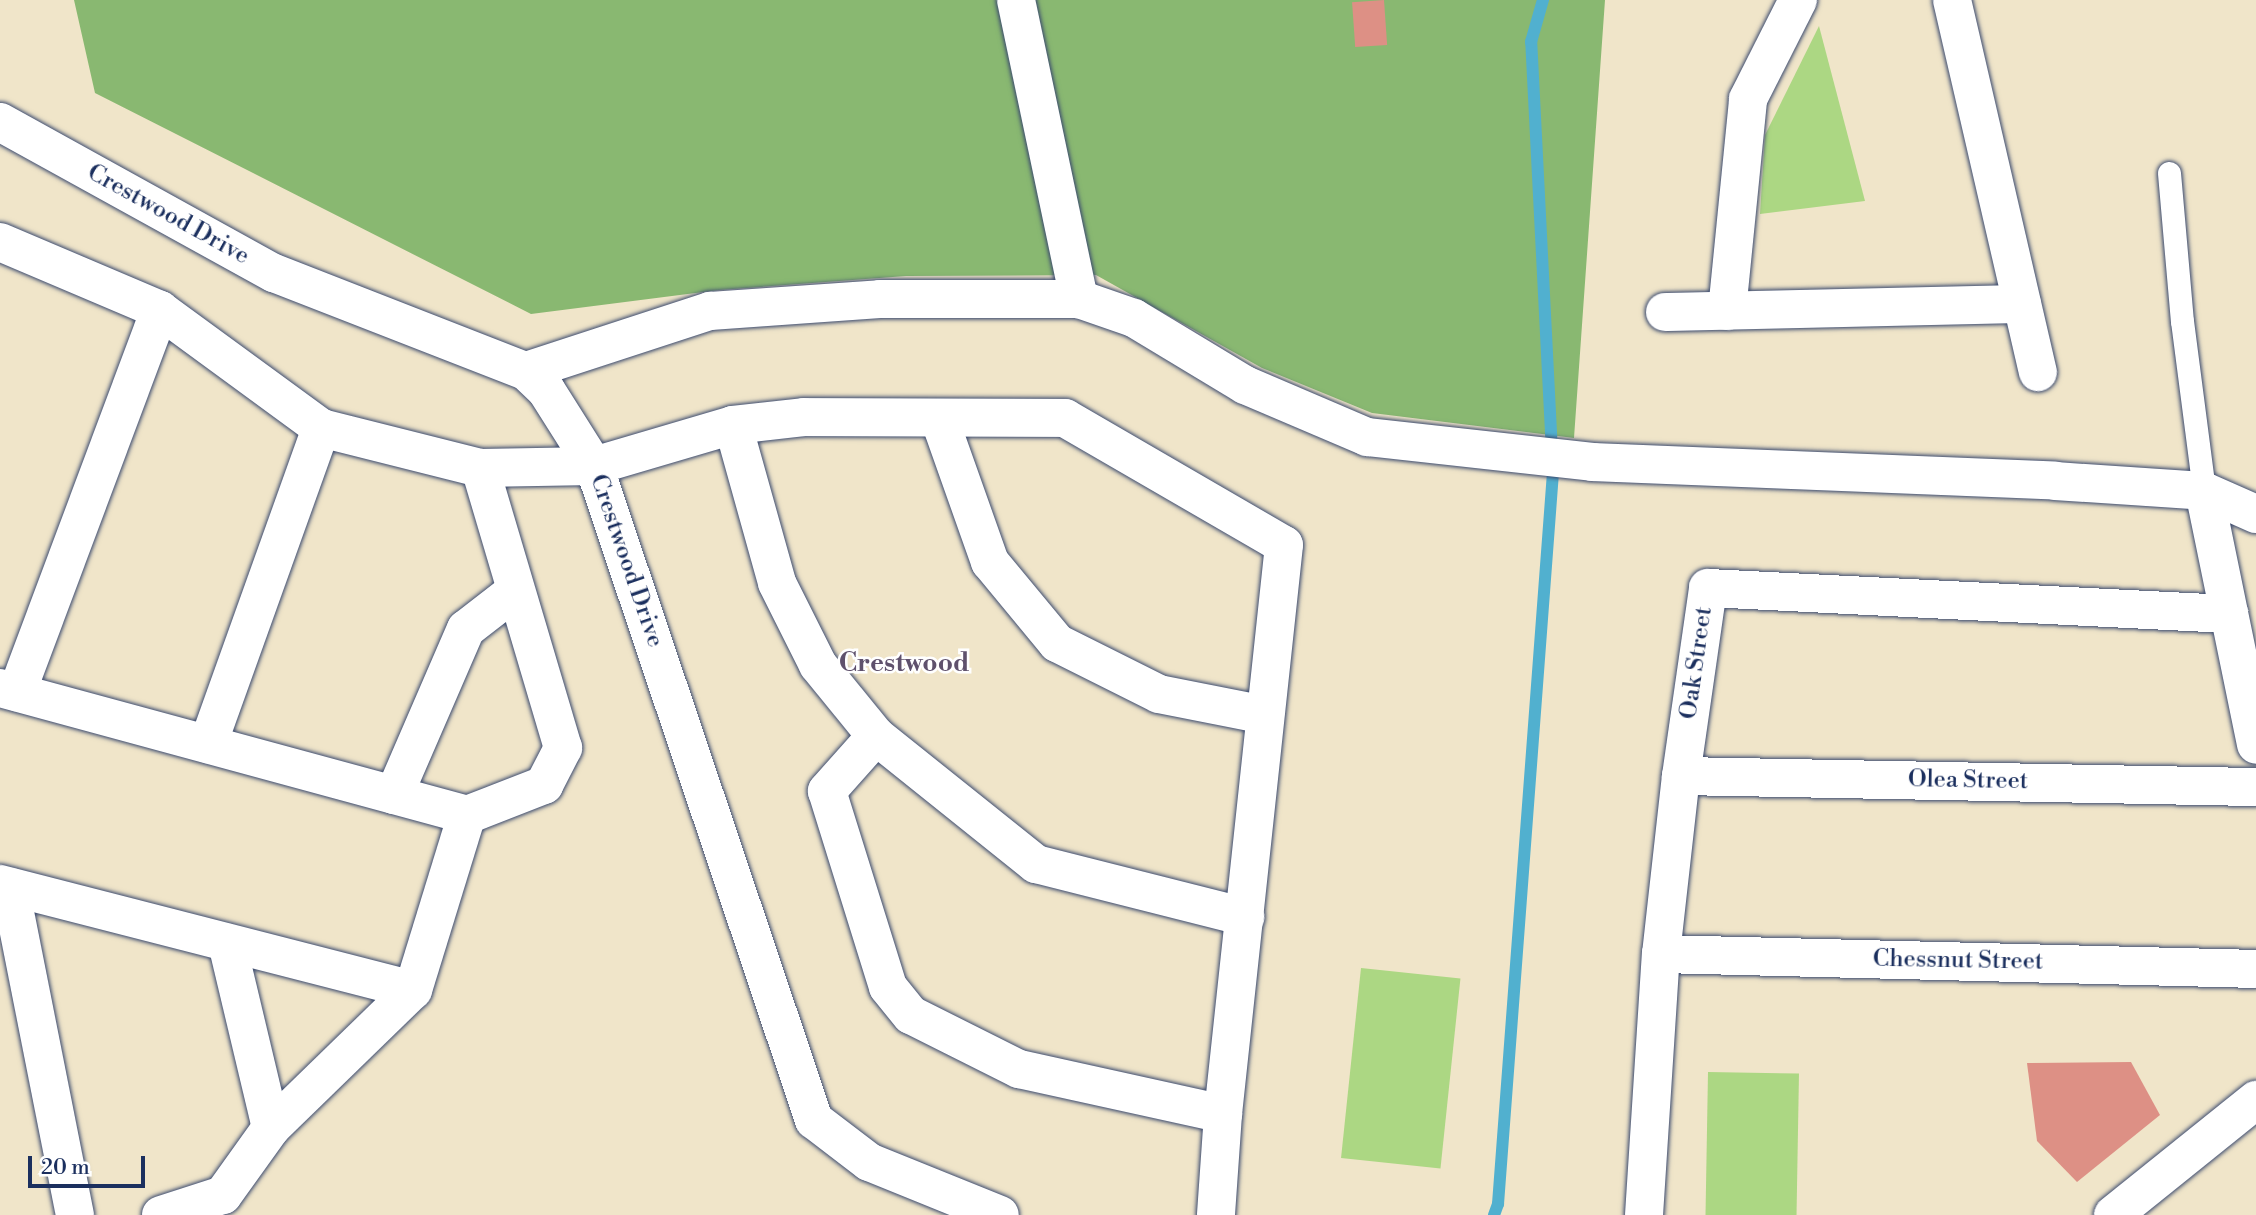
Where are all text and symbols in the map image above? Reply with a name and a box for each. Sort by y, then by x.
street label: Crestwood Drive [82,159,254,271]
street label: Crestwood Drive [583,471,669,651]
street label: Oak Street [1675,605,1719,721]
district label: Crestwood [839,648,969,680]
street label: Olea Street [1908,766,2028,796]
street label: Chessnut Street [1872,945,2044,977]
scale bar [32,1142,149,1186]
text: 20 m [41,1155,90,1181]

